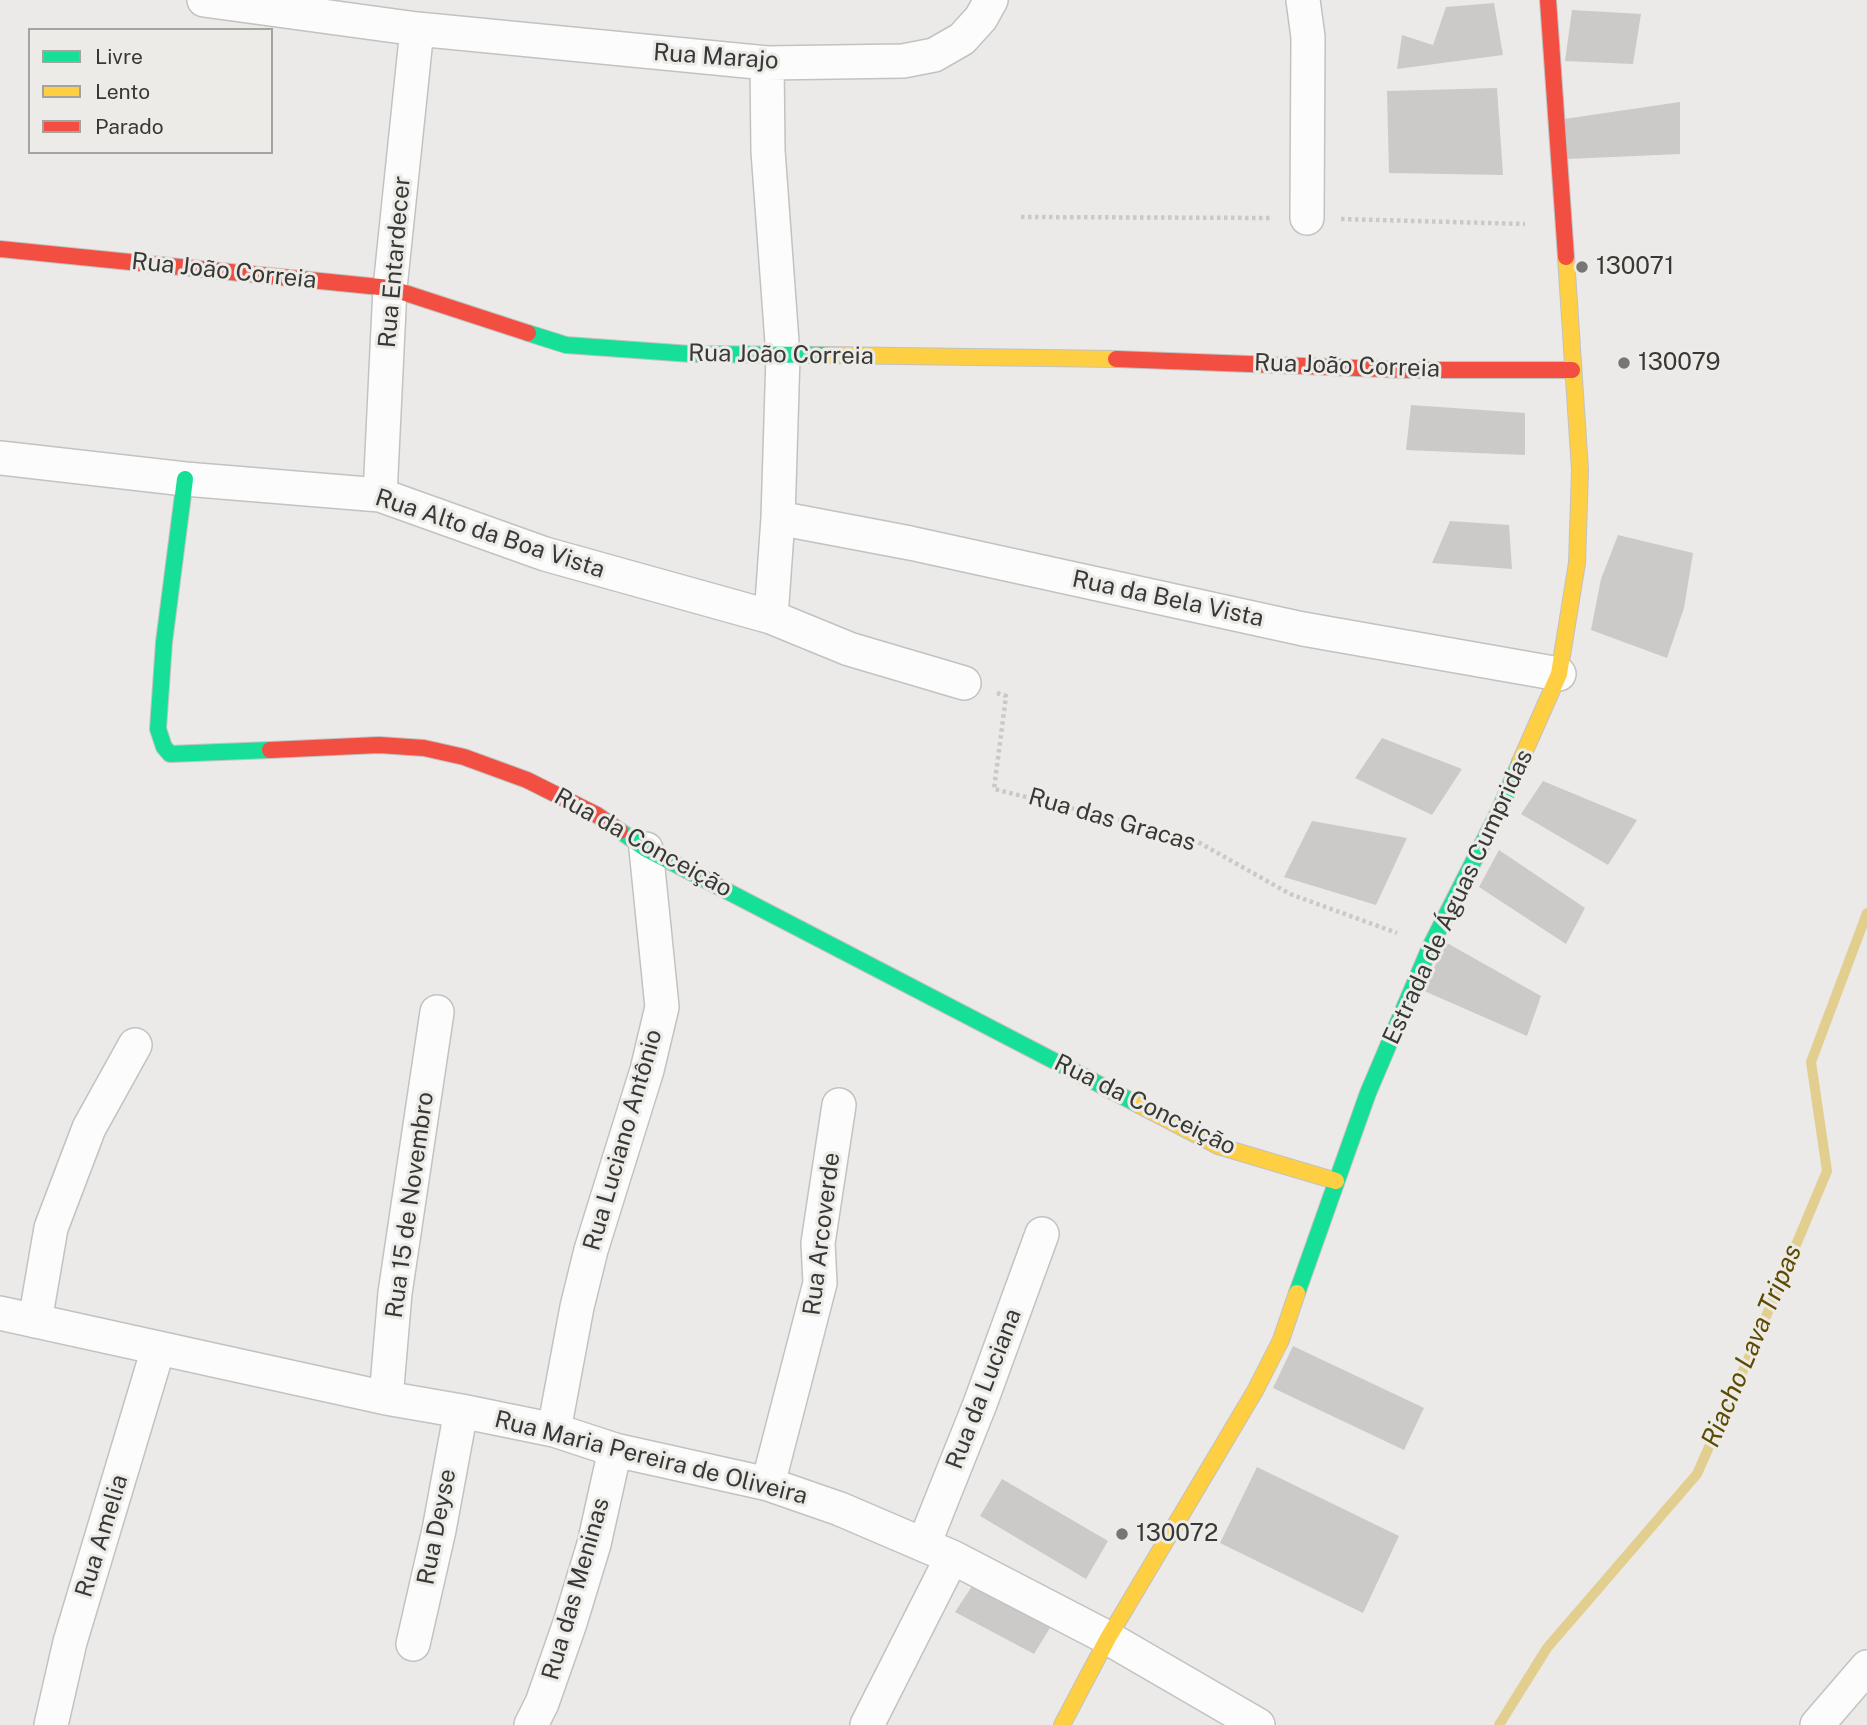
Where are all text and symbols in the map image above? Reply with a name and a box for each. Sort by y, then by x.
legend [28,28,273,154]
street label: Rua Marajo [652,38,780,76]
text: Livre [95,44,143,69]
text: Lento [95,79,150,104]
text: Parado [95,114,164,139]
street label: Rua Entardecer [373,175,417,349]
street label: Rua João Correia [130,247,318,295]
place label: 130071 [1596,253,1674,281]
marker: 130071 [1574,259,1590,275]
street label: Rua João Correia [688,339,874,371]
street label: Rua João Correia [1254,348,1440,384]
place label: 130079 [1638,349,1720,377]
marker: 130079 [1616,355,1632,371]
street label: Rua Alto da Boa Vista [372,483,608,585]
street label: Rua da Bela Vista [1070,565,1266,633]
street label: Estrada de Águas Cumpridas [1377,745,1539,1049]
street label: Rua da Conceição [549,782,737,904]
street label: Rua das Gracas [1025,782,1199,858]
street label: Rua Luciano Antônio [578,1026,668,1254]
street label: Rua da Conceição [1049,1049,1241,1161]
street label: Rua 15 de Novembro [380,1090,440,1320]
street label: Rua Arcoverde [798,1151,846,1317]
water label: Riacho Lava Tripas [1695,1240,1809,1452]
street label: Rua da Luciana [940,1305,1028,1473]
street label: Rua Maria Pereira de Oliveira [491,1405,811,1511]
street label: Rua Deyse [412,1467,462,1587]
street label: Rua Amelia [70,1471,134,1601]
street label: Rua das Meninas [536,1495,616,1683]
place label: 130072 [1136,1520,1218,1548]
marker: 130072 [1114,1526,1130,1542]

